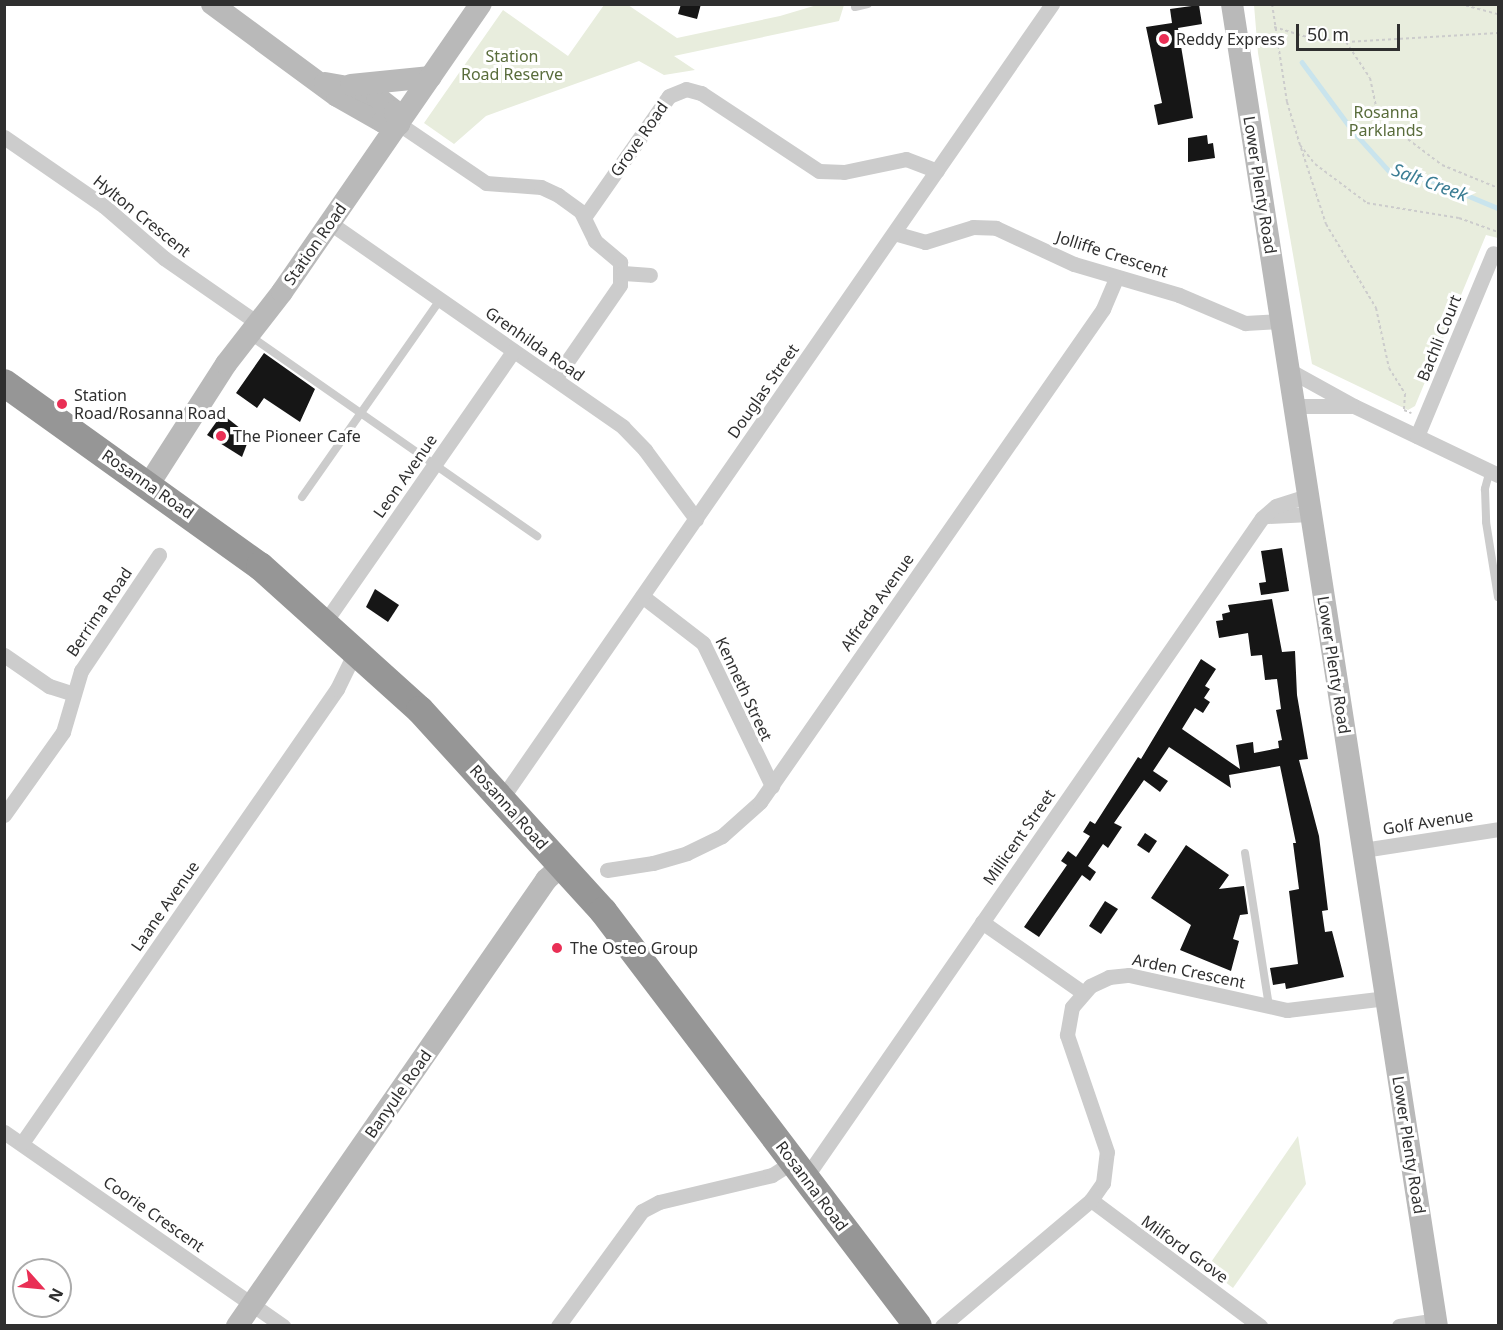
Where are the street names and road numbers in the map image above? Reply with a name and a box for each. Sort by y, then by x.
street label: Grove Road [606,98,672,180]
street label: Lower Plenty Road [1240,115,1280,255]
street label: Hylton Crescent [90,171,194,261]
street label: Station Road [280,199,350,289]
street label: Jolliffe Crescent [1054,227,1170,281]
street label: Bachli Court [1413,292,1465,384]
street label: Grenhilda Road [482,303,588,385]
street label: Douglas Street [723,340,803,442]
street label: Leon Avenue [369,431,441,521]
street label: Rosanna Road [98,445,198,523]
street label: Alfreda Avenue [836,550,918,654]
street label: Berrima Road [62,564,136,660]
street label: Lower Plenty Road [1314,595,1354,735]
street label: Kenneth Street [712,634,776,744]
street label: Rosanna Road [466,761,552,853]
street label: Millicent Street [979,786,1059,888]
street label: Golf Avenue [1381,805,1475,839]
street label: Laane Avenue [127,857,203,955]
street label: Arden Crescent [1131,950,1247,992]
street label: Banyule Road [361,1046,435,1142]
street label: Lower Plenty Road [1389,1075,1429,1215]
street label: Rosanna Road [772,1137,852,1235]
street label: Coorie Crescent [100,1172,208,1256]
street label: Milford Grove [1138,1211,1232,1287]

